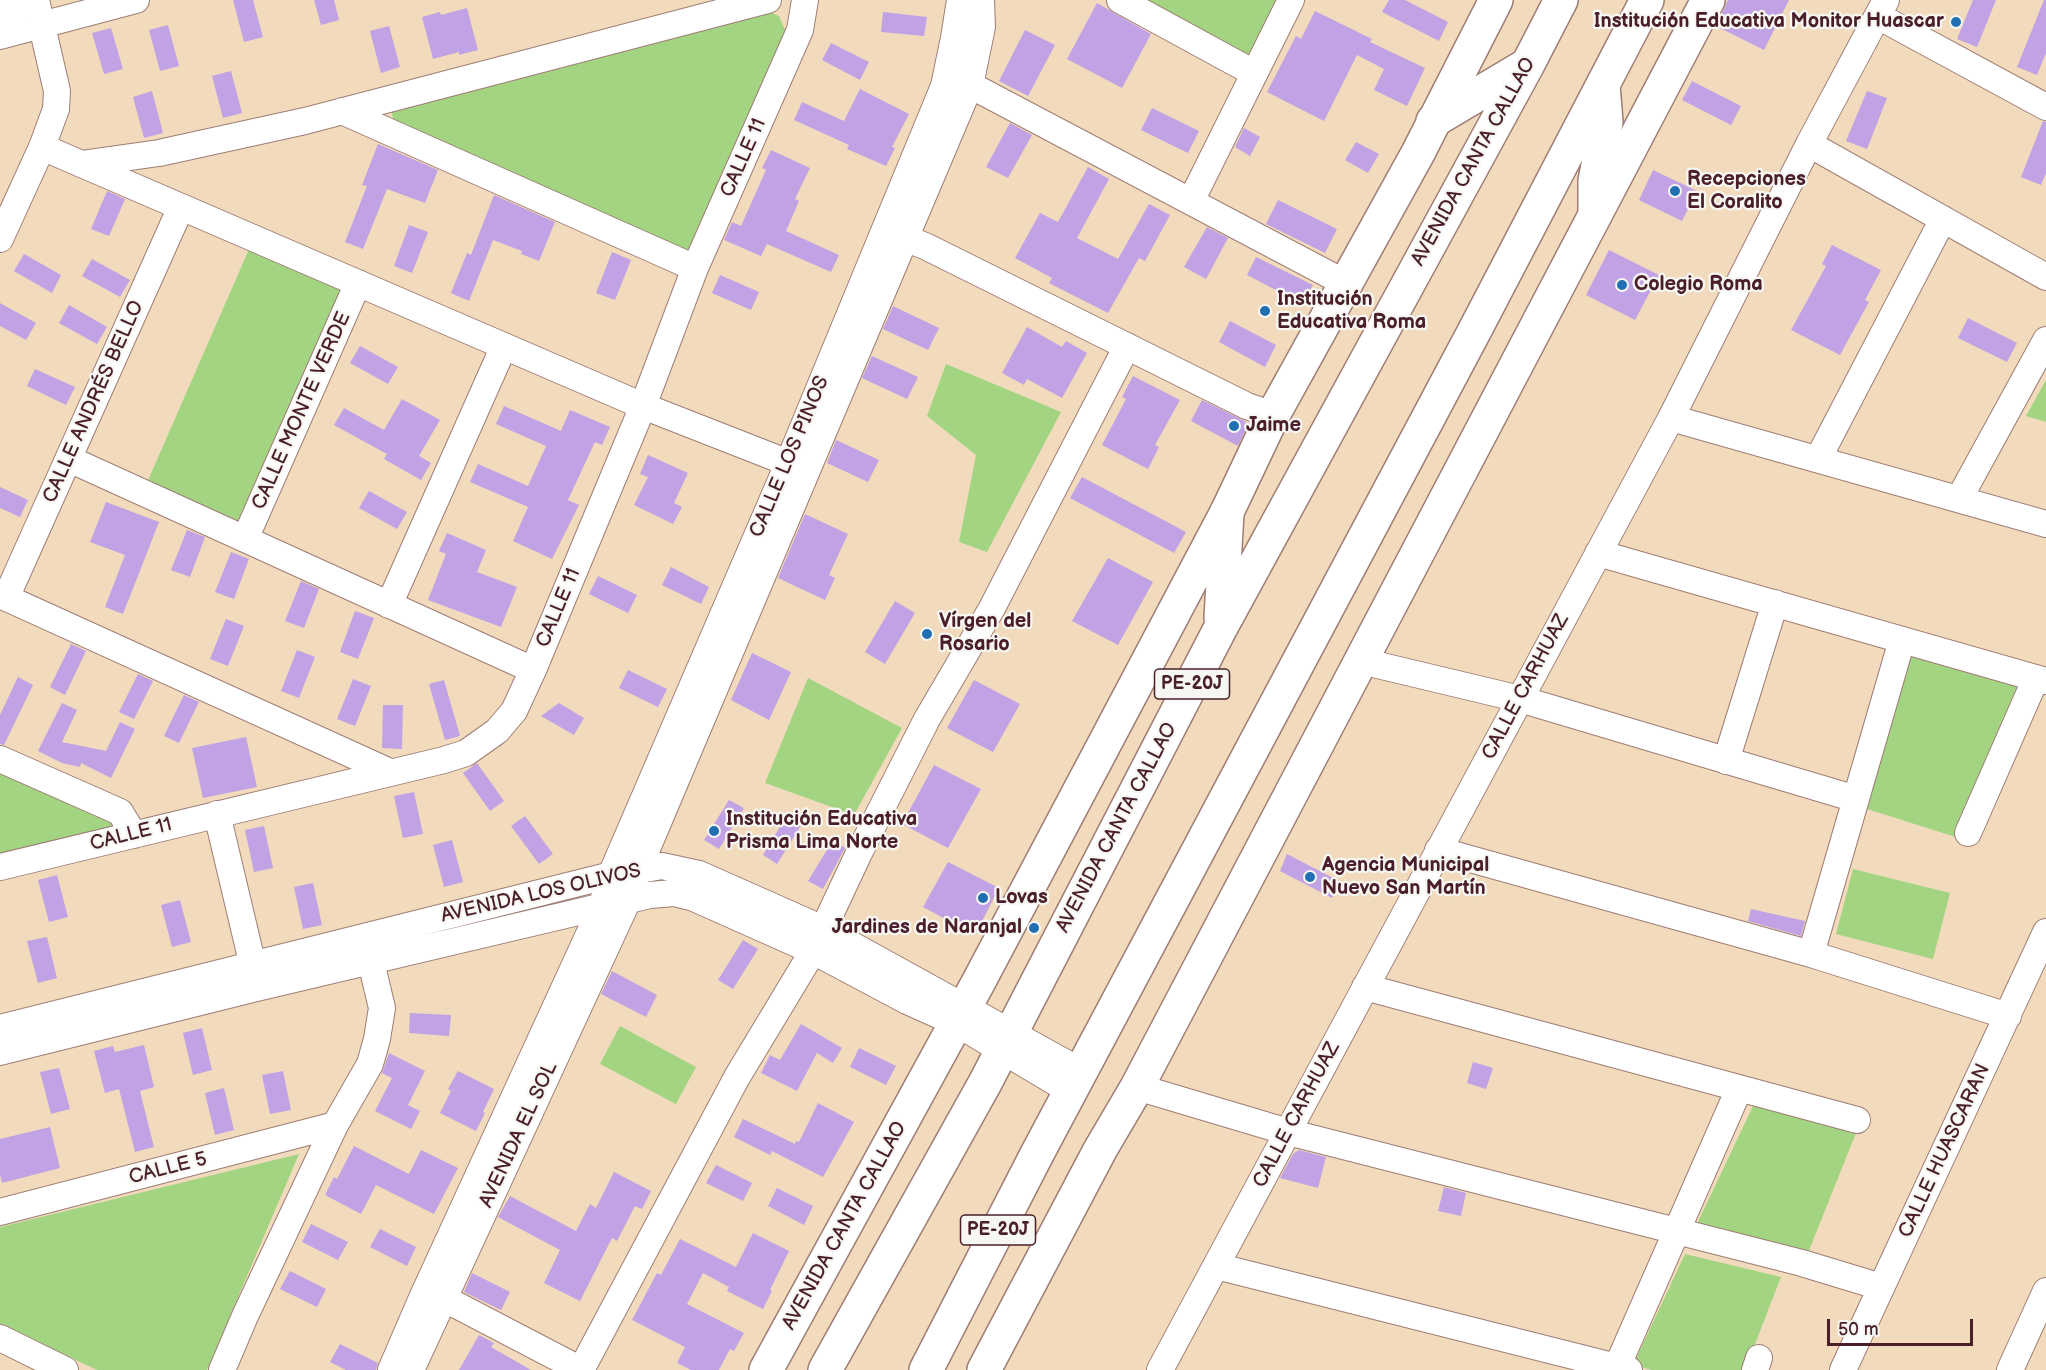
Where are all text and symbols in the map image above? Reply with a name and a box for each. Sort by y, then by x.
place label: Institución Educativa Monitor Huascar [1594,10,1944,34]
marker: Institución Educativa Monitor Huascar [1949,15,1963,29]
street label: AVENIDA CANTA CALLAO [1407,54,1541,270]
street label: CALLE 11 [716,115,772,201]
place label: Recepciones El Coralito [1687,168,1806,215]
marker: Recepciones El Coralito [1668,184,1682,198]
place label: Colegio Roma [1634,273,1763,297]
marker: Colegio Roma [1615,278,1629,292]
place label: Institución Educativa Roma [1277,288,1426,335]
street label: CALLE ANDRÉS BELLO [39,297,149,507]
marker: Institución Educativa Roma [1258,304,1272,318]
street label: CALLE MONTE VERDE [248,309,356,513]
street label: CALLE LOS PINOS [745,373,835,541]
place label: Jaime [1246,414,1301,438]
marker: Jaime [1227,419,1241,433]
street label: CALLE 11 [532,565,586,651]
place label: Vírgen del Rosario [939,610,1031,657]
street label: CALLE CARHUAZ [1477,610,1575,764]
marker: Vírgen del Rosario [920,627,934,641]
road number: PE-20J [1154,669,1230,699]
street label: AVENIDA CANTA CALLAO [1051,719,1183,937]
place label: Institución Educativa Prisma Lima Norte [726,808,917,855]
street label: CALLE 11 [88,813,174,857]
marker: Institución Educativa Prisma Lima Norte [707,824,721,838]
place label: Agencia Municipal Nuevo San Martín [1322,854,1489,901]
street label: AVENIDA LOS OLIVOS [439,859,643,929]
marker: Agencia Municipal Nuevo San Martín [1303,870,1317,884]
place label: Lovas [995,886,1048,910]
marker: Lovas [976,891,990,905]
place label: Jardines de Naranjal [832,916,1022,940]
marker: Jardines de Naranjal [1027,921,1041,935]
street label: CALLE CARHUAZ [1248,1038,1346,1192]
street label: AVENIDA EL SOL [475,1058,563,1212]
street label: CALLE HUASCARAN [1894,1060,1996,1242]
street label: AVENIDA CANTA CALLAO [778,1118,912,1334]
street label: CALLE 5 [127,1148,209,1190]
road number: PE-20J [960,1215,1036,1245]
scale bar [1830,1307,1976,1345]
text: 50 m [1838,1319,1879,1340]

